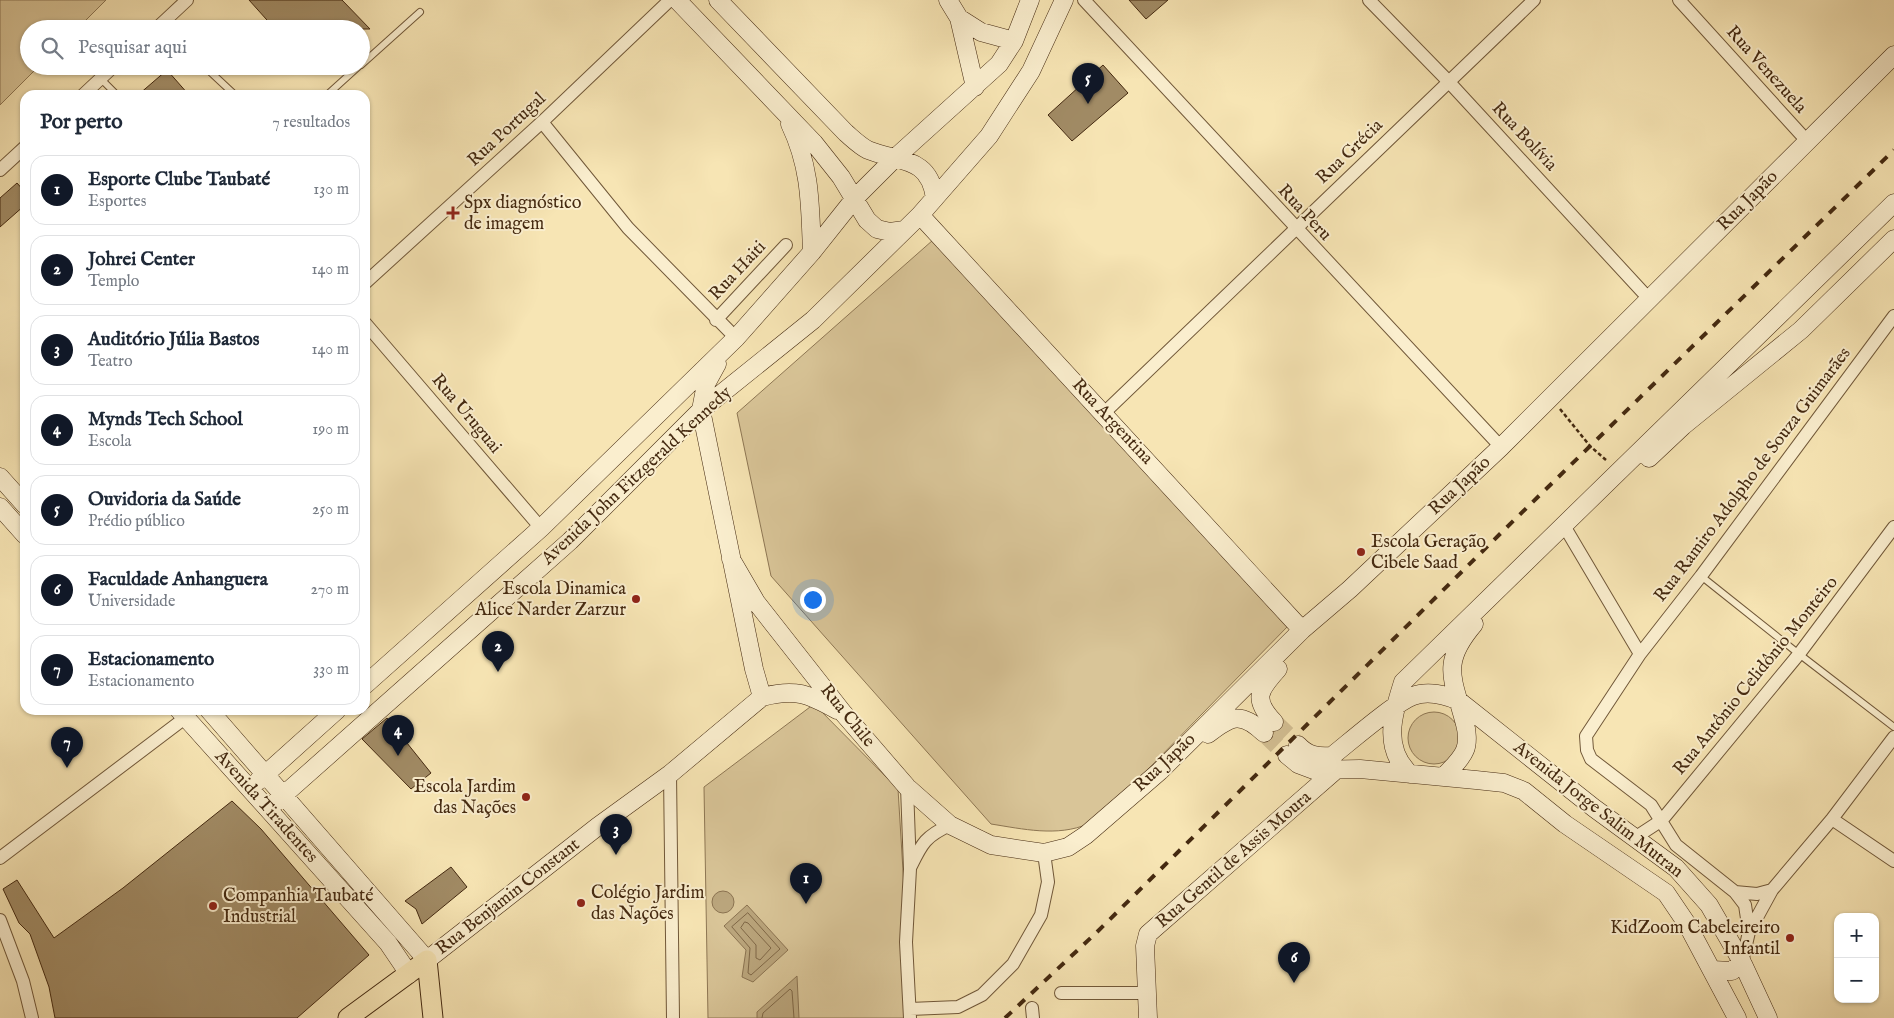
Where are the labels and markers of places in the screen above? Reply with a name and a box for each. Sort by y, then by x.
pin: 5 [1072,63,1104,104]
place label: Spx diagnóstico de imagem [464,192,582,236]
marker: Spx diagnóstico de imagem [446,206,460,220]
place label: Escola Geração Cibele Saad [1371,531,1486,575]
marker: Escola Geração Cibele Saad [1355,546,1367,558]
place label: Escola Dinamica Alice Narder Zarzur [474,578,626,622]
marker: Escola Dinamica Alice Narder Zarzur [630,593,642,605]
pin: 2 [482,631,514,672]
pin: 4 [382,715,414,756]
pin: 7 [51,727,83,768]
place label: Escola Jardim das Nações [414,776,516,820]
marker: Escola Jardim das Nações [520,791,532,803]
pin: 3 [600,814,632,855]
pin: 1 [790,863,822,904]
place label: Colégio Jardim das Nações [591,882,704,926]
place label: Companhia Taubaté Industrial [223,885,373,929]
marker: Colégio Jardim das Nações [575,897,587,909]
marker: Companhia Taubaté Industrial [207,900,219,912]
place label: KidZoom Cabeleireiro Infantil [1610,917,1780,961]
marker: KidZoom Cabeleireiro Infantil [1784,932,1796,944]
pin: 6 [1278,942,1310,983]

